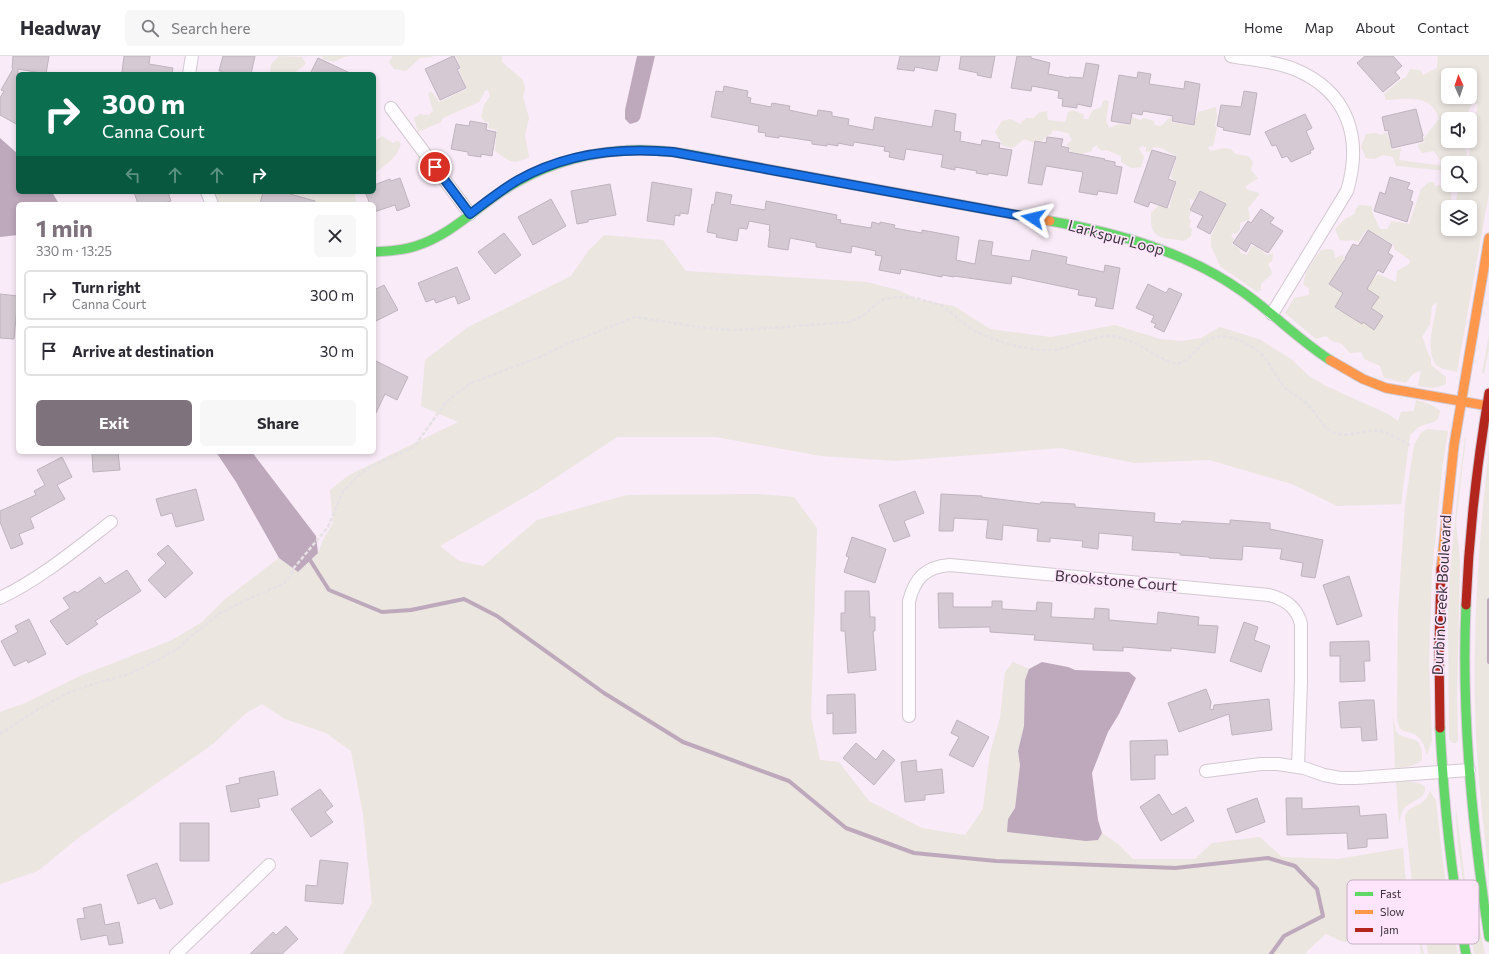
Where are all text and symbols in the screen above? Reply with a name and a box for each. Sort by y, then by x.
search box [125,10,405,46]
text: Headway [20,16,101,39]
icon: search [139,17,161,39]
text: Search here [171,19,251,37]
text: Home [1244,19,1283,36]
text: Map [1305,19,1333,36]
text: About [1355,19,1395,36]
text: Contact [1417,19,1469,36]
north arrow [1441,68,1477,104]
map controls [1441,68,1477,236]
text: 300 m [102,86,185,120]
icon: right [36,88,88,140]
button: sound [1441,112,1477,148]
text: Canna Court [102,120,205,142]
pin [418,150,452,184]
icon: arrive [424,156,446,178]
button: search [1441,156,1477,192]
icon: left [122,164,144,186]
icon: ahead [164,164,186,186]
icon: ahead [206,164,228,186]
icon: right [248,164,270,186]
position arrow [1012,197,1054,239]
button: layers [1441,200,1477,236]
text: 1 min [36,213,93,242]
button: close [314,215,356,257]
street label: Larkspur Loop [1066,216,1166,259]
text: 330 m · 13:25 [36,243,112,259]
text: Turn right [72,278,141,296]
icon: right [38,284,60,306]
text: 300 m [310,286,354,304]
text: Canna Court [72,296,146,312]
icon: arrive [38,340,60,362]
text: Arrive at destination [72,342,214,360]
text: 30 m [320,342,354,360]
button: Exit [36,400,192,446]
button: Share [200,400,356,446]
street label: Durbin Creek Boulevard [1428,514,1454,676]
street label: Brookstone Court [1054,566,1178,594]
legend [1347,880,1479,944]
text: Fast [1380,887,1402,900]
text: Slow [1380,905,1405,918]
text: Jam [1380,923,1399,937]

